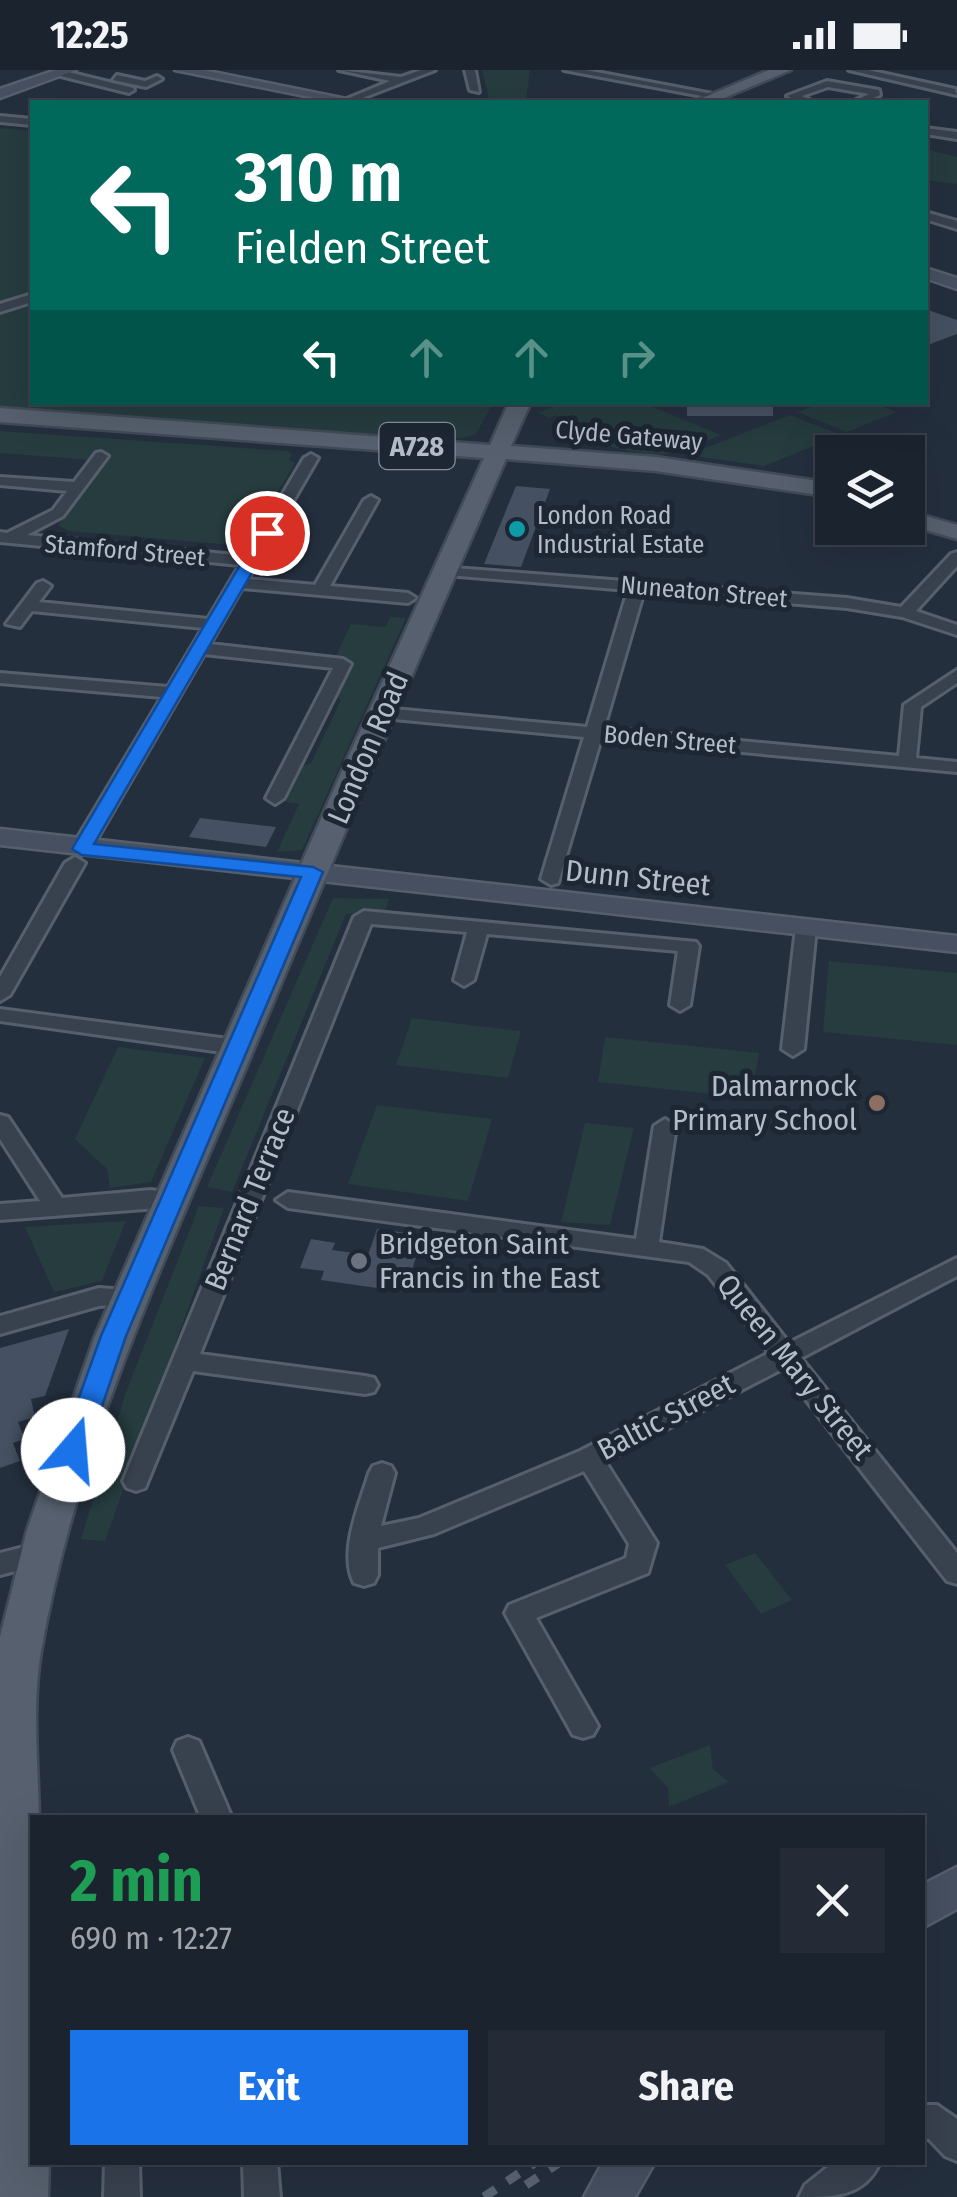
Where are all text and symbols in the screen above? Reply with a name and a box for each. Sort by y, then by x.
text: 12:25 [50,12,129,58]
text: 310 m [235,136,403,220]
icon: left [70,140,200,270]
text: Fielden Street [235,221,490,275]
icon: left [294,330,349,385]
icon: ahead [399,330,454,385]
icon: ahead [504,330,559,385]
icon: right [609,330,664,385]
street label: Clyde Gateway [554,415,704,457]
road number: A728 [380,423,454,469]
map controls [815,435,925,545]
button: layers [815,435,925,545]
pin [225,491,310,576]
place label: London Road Industrial Estate [537,501,704,560]
icon: arrive [240,506,295,561]
marker: London Road Industrial Estate [506,518,528,540]
street label: Stamford Street [43,529,207,573]
street label: Nuneaton Street [619,570,789,614]
street label: London Road [320,667,416,829]
street label: Boden Street [602,719,738,761]
street label: Dunn Street [564,852,712,904]
place label: Dalmarnock Primary School [672,1068,857,1138]
marker: Dalmarnock Primary School [866,1092,888,1114]
street label: Bernard Terrace [197,1102,303,1296]
place label: Bridgeton Saint Francis in the East [379,1226,600,1296]
marker: Bridgeton Saint Francis in the East [348,1250,370,1272]
street label: Queen Mary Street [709,1267,881,1467]
street label: Baltic Street [591,1366,741,1468]
position arrow [21,1398,125,1502]
text: 2 min [70,1845,203,1917]
button: close [780,1848,885,1953]
text: 690 m · 12:27 [70,1919,232,1957]
button: Exit [70,2030,468,2145]
button: Share [488,2030,885,2145]

